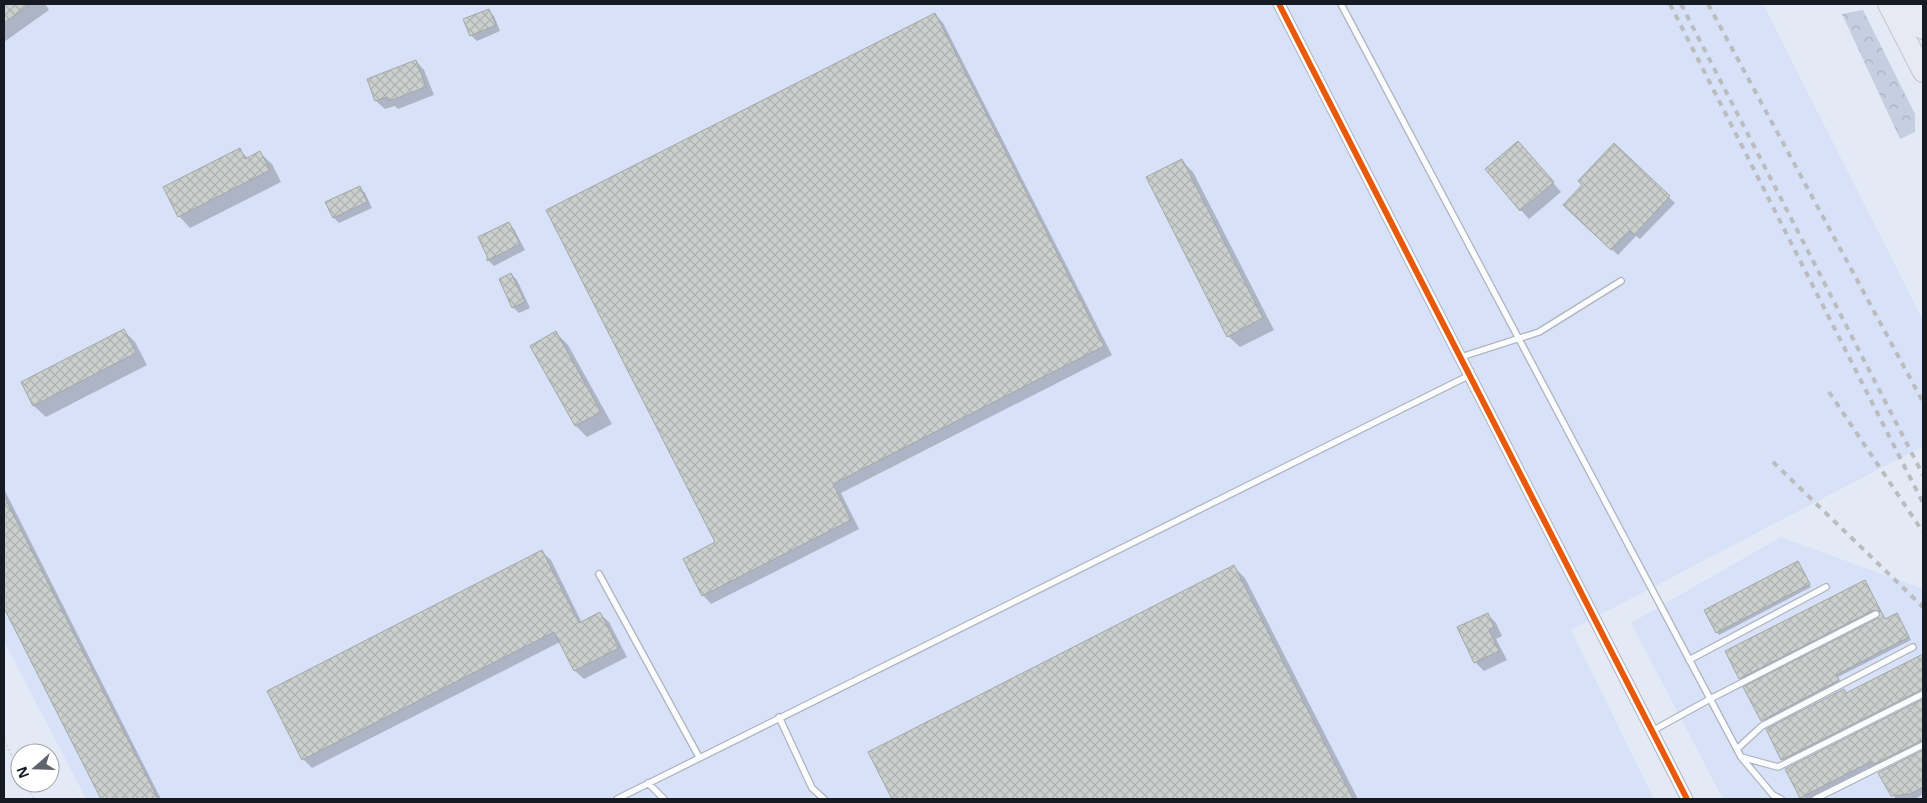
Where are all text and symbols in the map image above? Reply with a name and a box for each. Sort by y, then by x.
north arrow [10,743,60,793]
text: N [11,764,33,781]

